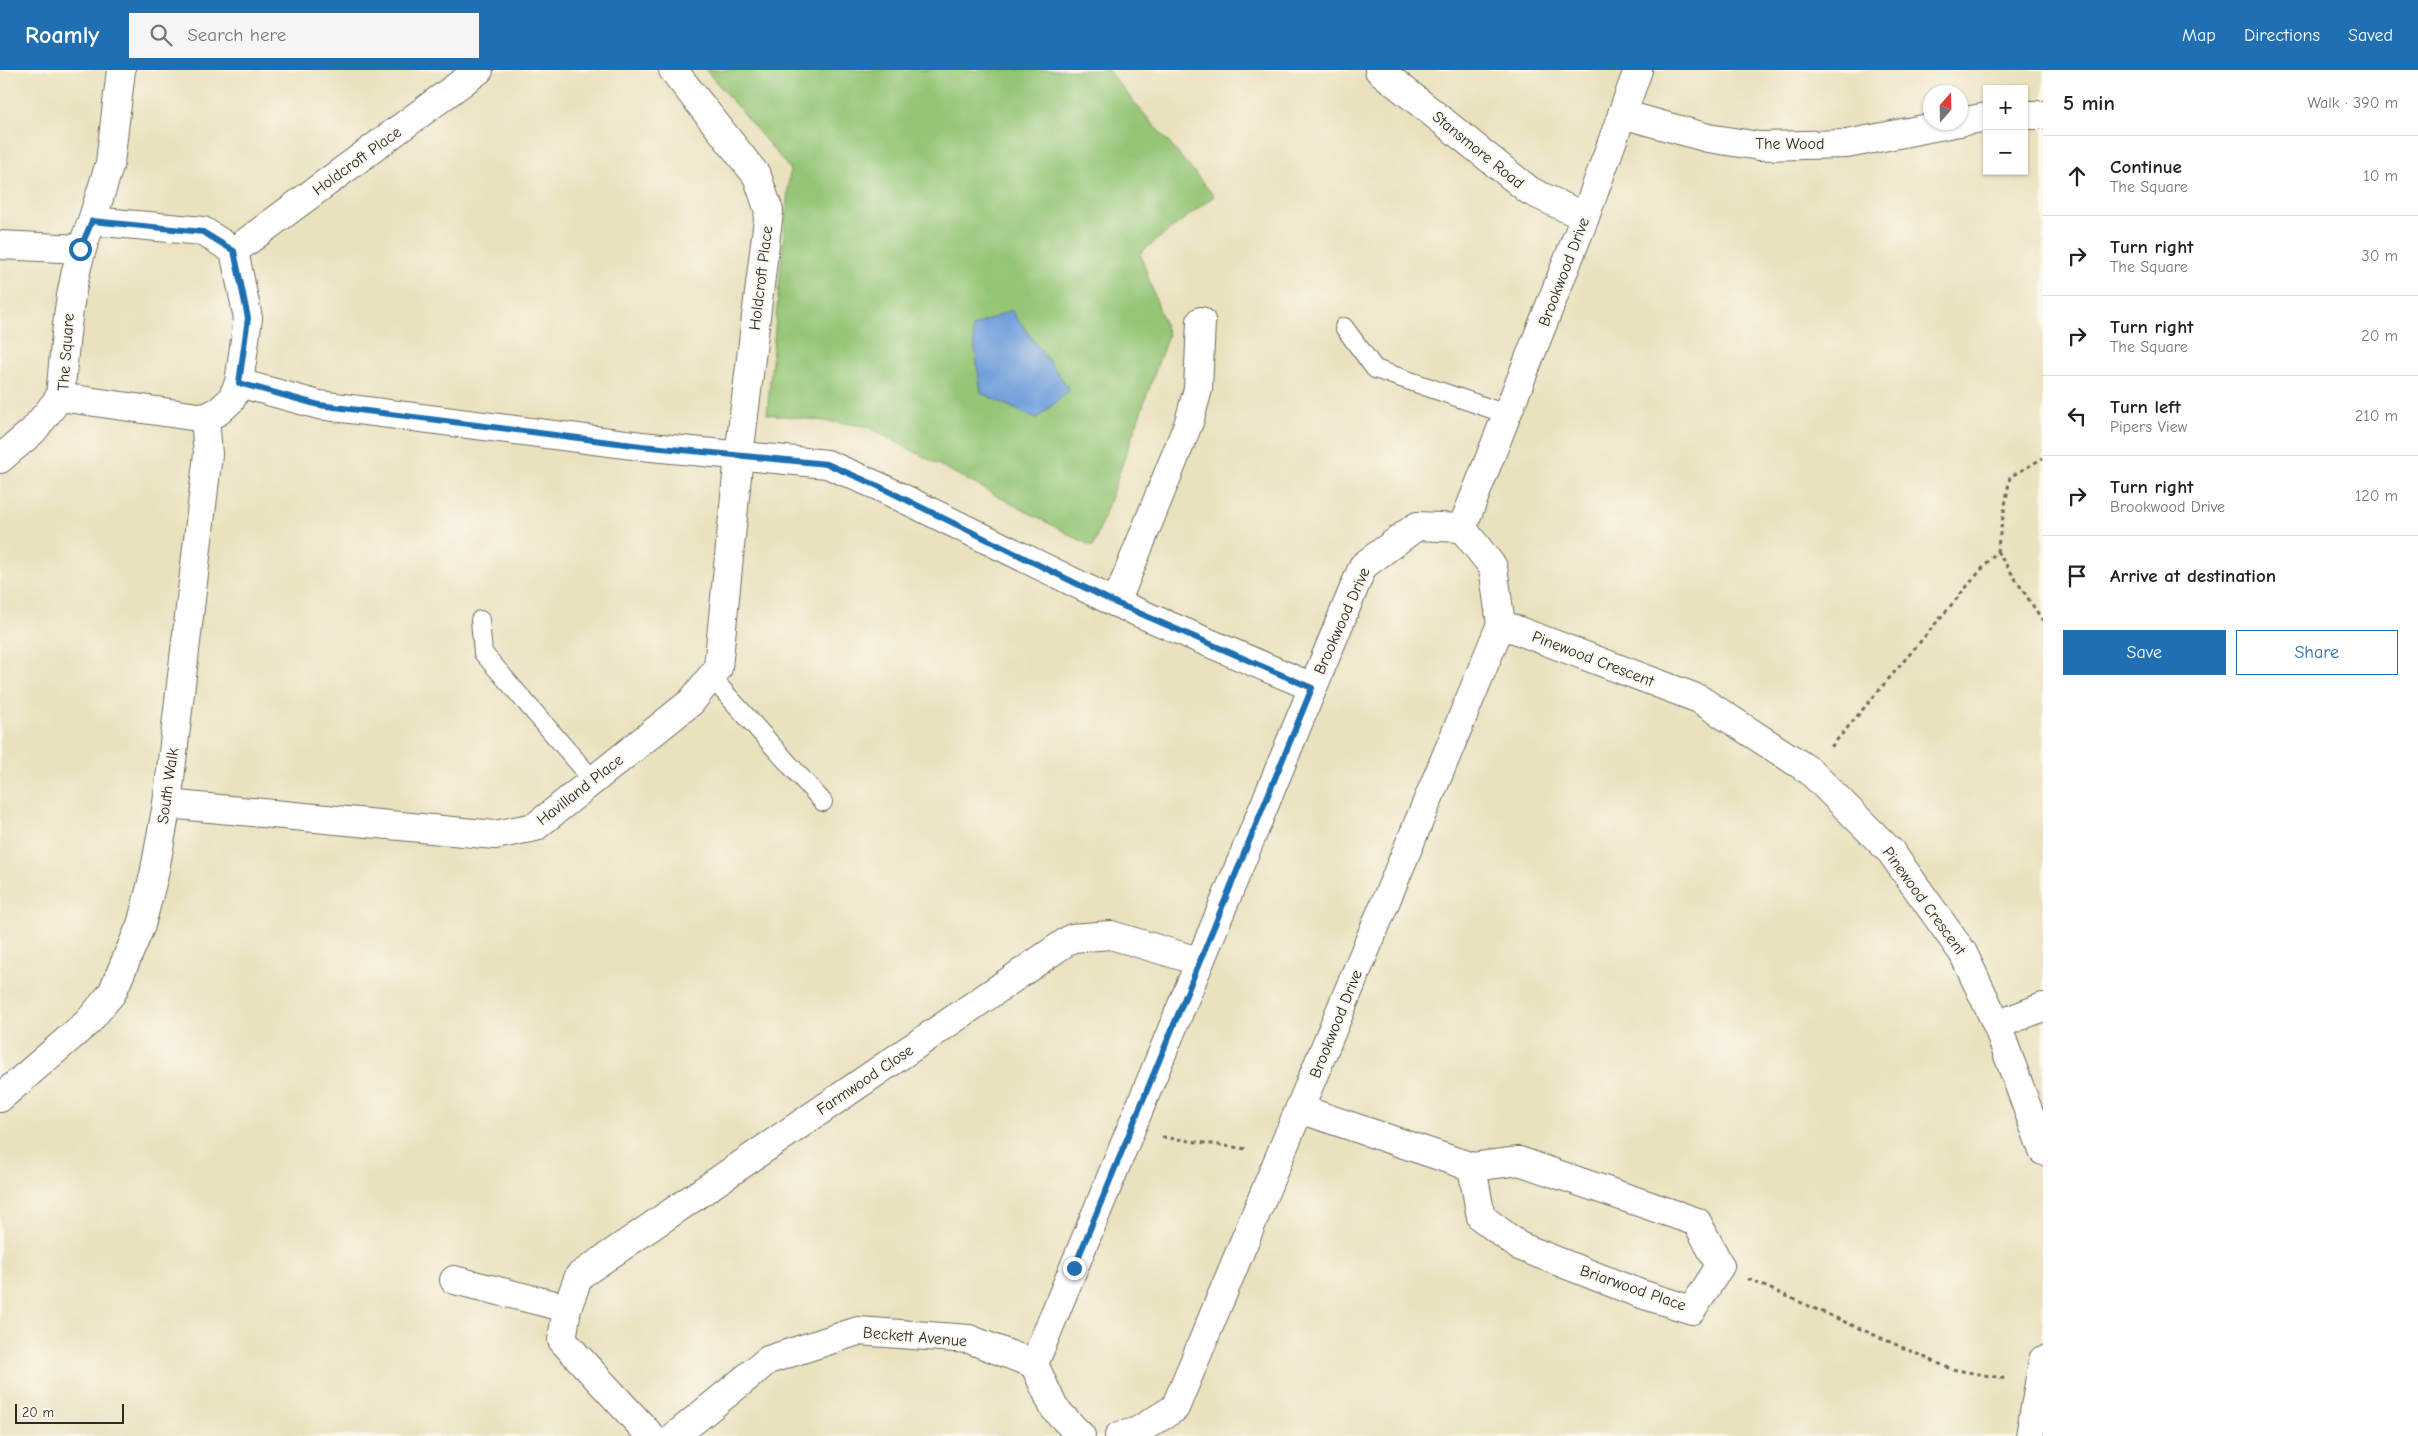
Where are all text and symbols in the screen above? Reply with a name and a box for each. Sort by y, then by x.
search box [129,13,479,58]
text: Roamly [25,21,99,49]
icon: search [147,21,175,49]
text: Search here [187,24,286,46]
text: Map [2182,25,2216,46]
text: Directions [2244,25,2320,46]
text: Saved [2348,25,2393,46]
north arrow [1923,85,1968,130]
map controls [1983,85,2028,175]
button: + [1983,85,2028,130]
text: 5 min [2063,91,2115,115]
text: Walk · 390 m [2307,94,2398,112]
street label: Stansmore Road [1429,108,1527,192]
street label: Holdcroft Place [309,123,405,199]
button: − [1983,130,2028,175]
street label: The Wood [1756,135,1824,153]
text: Continue [2110,156,2182,178]
icon: ahead [2063,162,2091,190]
text: 10 m [2363,167,2398,185]
text: The Square [2110,178,2188,196]
street label: Brookwood Drive [1535,215,1593,329]
street label: Holdcroft Place [746,225,776,331]
text: Turn right [2110,236,2194,258]
route start [69,238,92,261]
icon: right [2063,242,2091,270]
text: 30 m [2362,247,2398,265]
text: The Square [2110,258,2188,276]
street label: The Square [54,313,78,391]
text: Turn right [2110,316,2194,338]
icon: right [2063,322,2091,350]
text: 20 m [2361,327,2398,345]
text: The Square [2110,338,2188,356]
text: Turn left [2110,396,2181,418]
icon: left [2063,402,2091,430]
text: 210 m [2355,407,2398,425]
text: Pipers View [2110,418,2187,436]
text: Turn right [2110,476,2194,498]
icon: right [2063,482,2091,510]
text: 120 m [2355,487,2398,505]
text: Brookwood Drive [2110,498,2225,516]
icon: arrive [2063,562,2091,590]
street label: Brookwood Drive [1310,565,1374,677]
text: Arrive at destination [2110,565,2276,587]
street label: Pinewood Crescent [1529,627,1657,691]
button: Save [2063,630,2226,675]
button: Share [2236,630,2398,675]
street label: South Walk [154,747,182,825]
street label: Havilland Place [533,751,627,829]
street label: Pinewood Crescent [1879,843,1969,959]
street label: Brookwood Drive [1306,967,1366,1081]
street label: Farmwood Close [813,1041,917,1119]
route end [1063,1257,1086,1280]
street label: Briarwood Place [1578,1261,1688,1315]
street label: Beckett Avenue [862,1323,968,1351]
scale bar [15,1401,124,1424]
text: 20 m [22,1404,54,1421]

